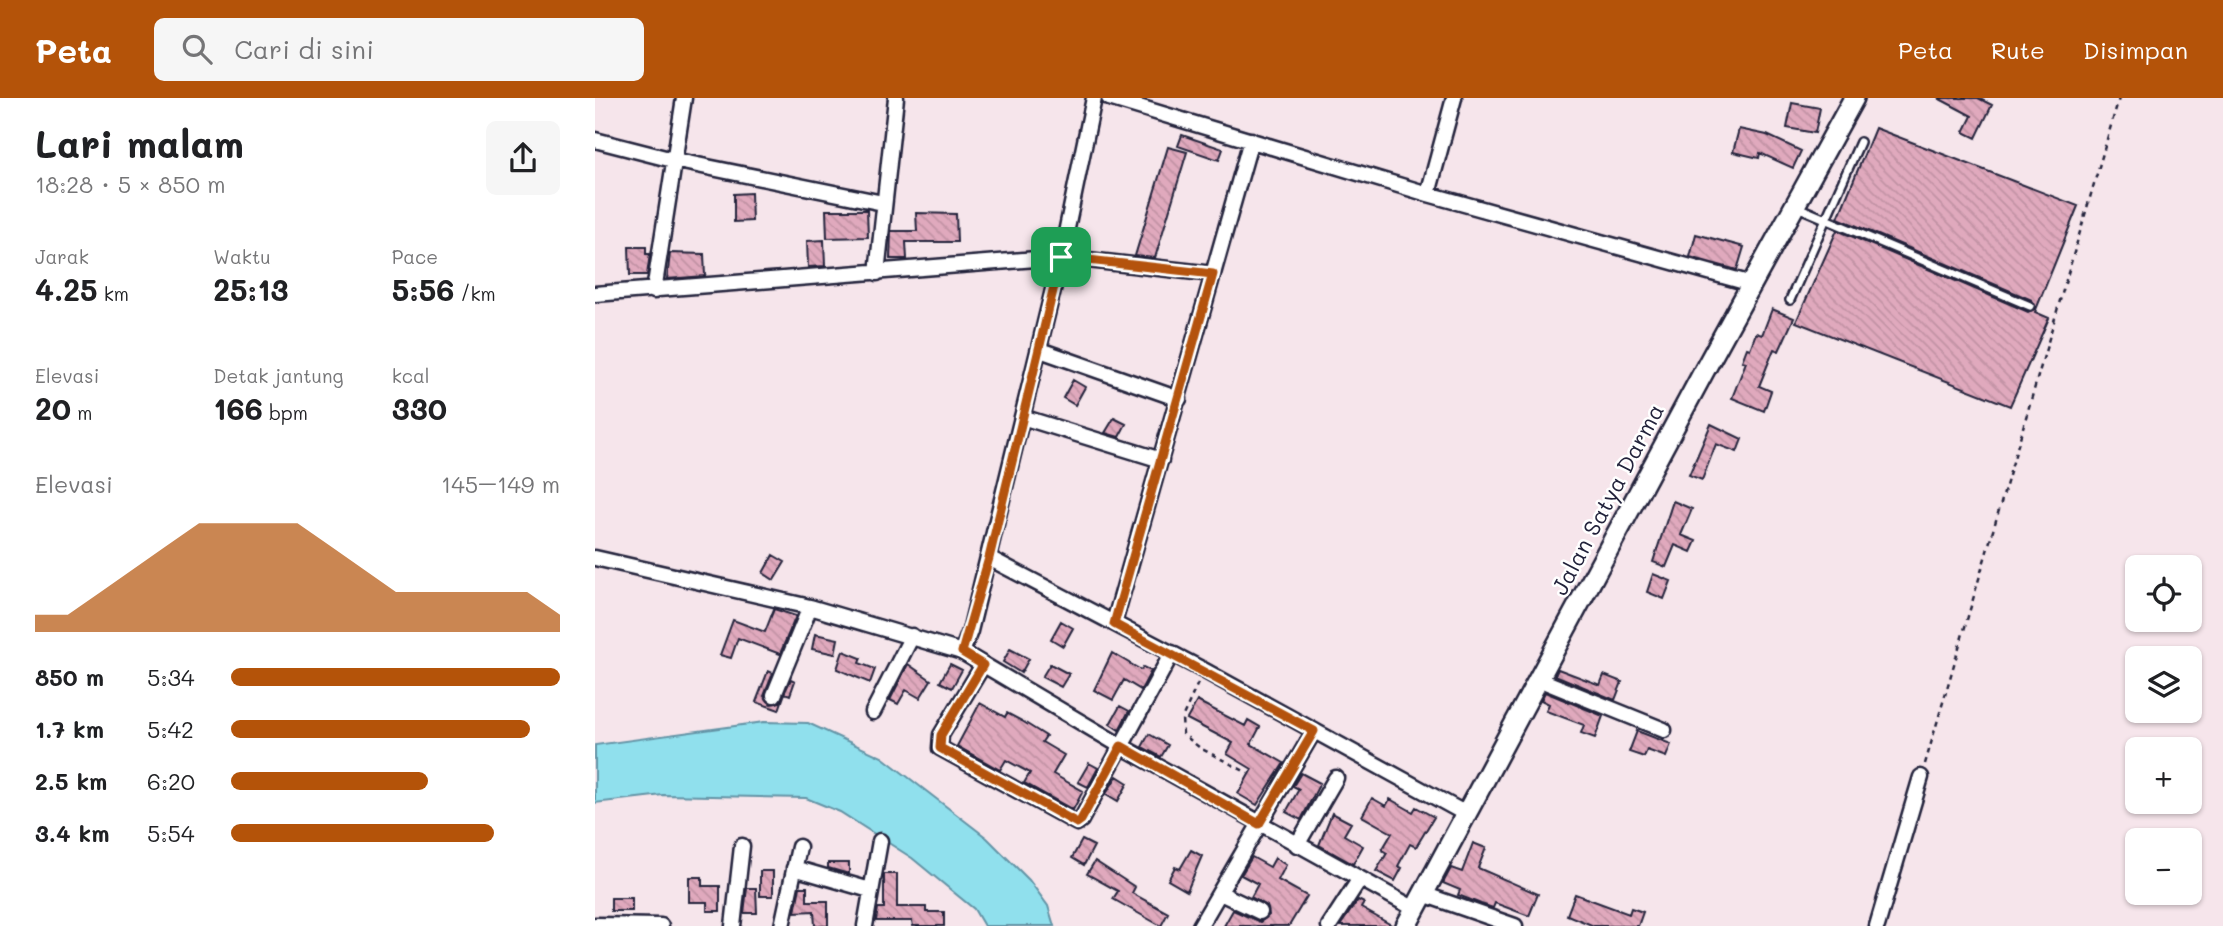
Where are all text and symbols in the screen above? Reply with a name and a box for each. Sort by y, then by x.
search box [154,18,644,81]
text: Peta [35,28,112,71]
icon: search [178,30,216,68]
text: Cari di sini [234,32,374,66]
text: Peta [1898,34,1953,65]
text: Rute [1991,34,2045,65]
text: Disimpan [2083,34,2188,65]
text: Lari malam [35,118,244,168]
button: share [486,121,560,195]
text: 18:28 · 5 × 850 m [35,169,226,199]
pin [1031,227,1091,287]
icon: arrive [1042,238,1080,276]
text: Jarak [35,244,89,269]
text: Waktu [213,244,271,269]
text: Pace [392,244,438,269]
text: 4.25 [35,269,98,309]
text: 25:13 [213,269,288,309]
text: 5:56 [392,269,454,309]
text: km [98,281,129,306]
text: /km [454,281,496,306]
text: Elevasi [35,363,99,388]
text: Detak jantung [213,363,344,388]
text: kcal [392,363,430,388]
text: 20 [35,388,71,428]
text: 166 [213,388,263,428]
text: 330 [392,388,447,428]
street label: Jalan Satya Darma [1544,398,1670,600]
text: m [71,400,92,425]
text: bpm [263,400,308,425]
text: Elevasi [35,469,113,499]
text: 145–149 m [441,469,560,499]
map controls [2125,555,2202,905]
button: locate [2125,555,2202,632]
button: layers [2125,646,2202,723]
text: 850 m [35,662,104,692]
text: 5:34 [147,662,195,692]
text: 1.7 km [35,714,104,744]
text: 5:42 [147,714,194,744]
button: + [2125,737,2202,814]
text: 2.5 km [35,766,107,796]
text: 6:20 [147,766,195,796]
text: 3.4 km [35,818,109,848]
text: 5:54 [147,818,194,848]
button: − [2125,828,2202,905]

